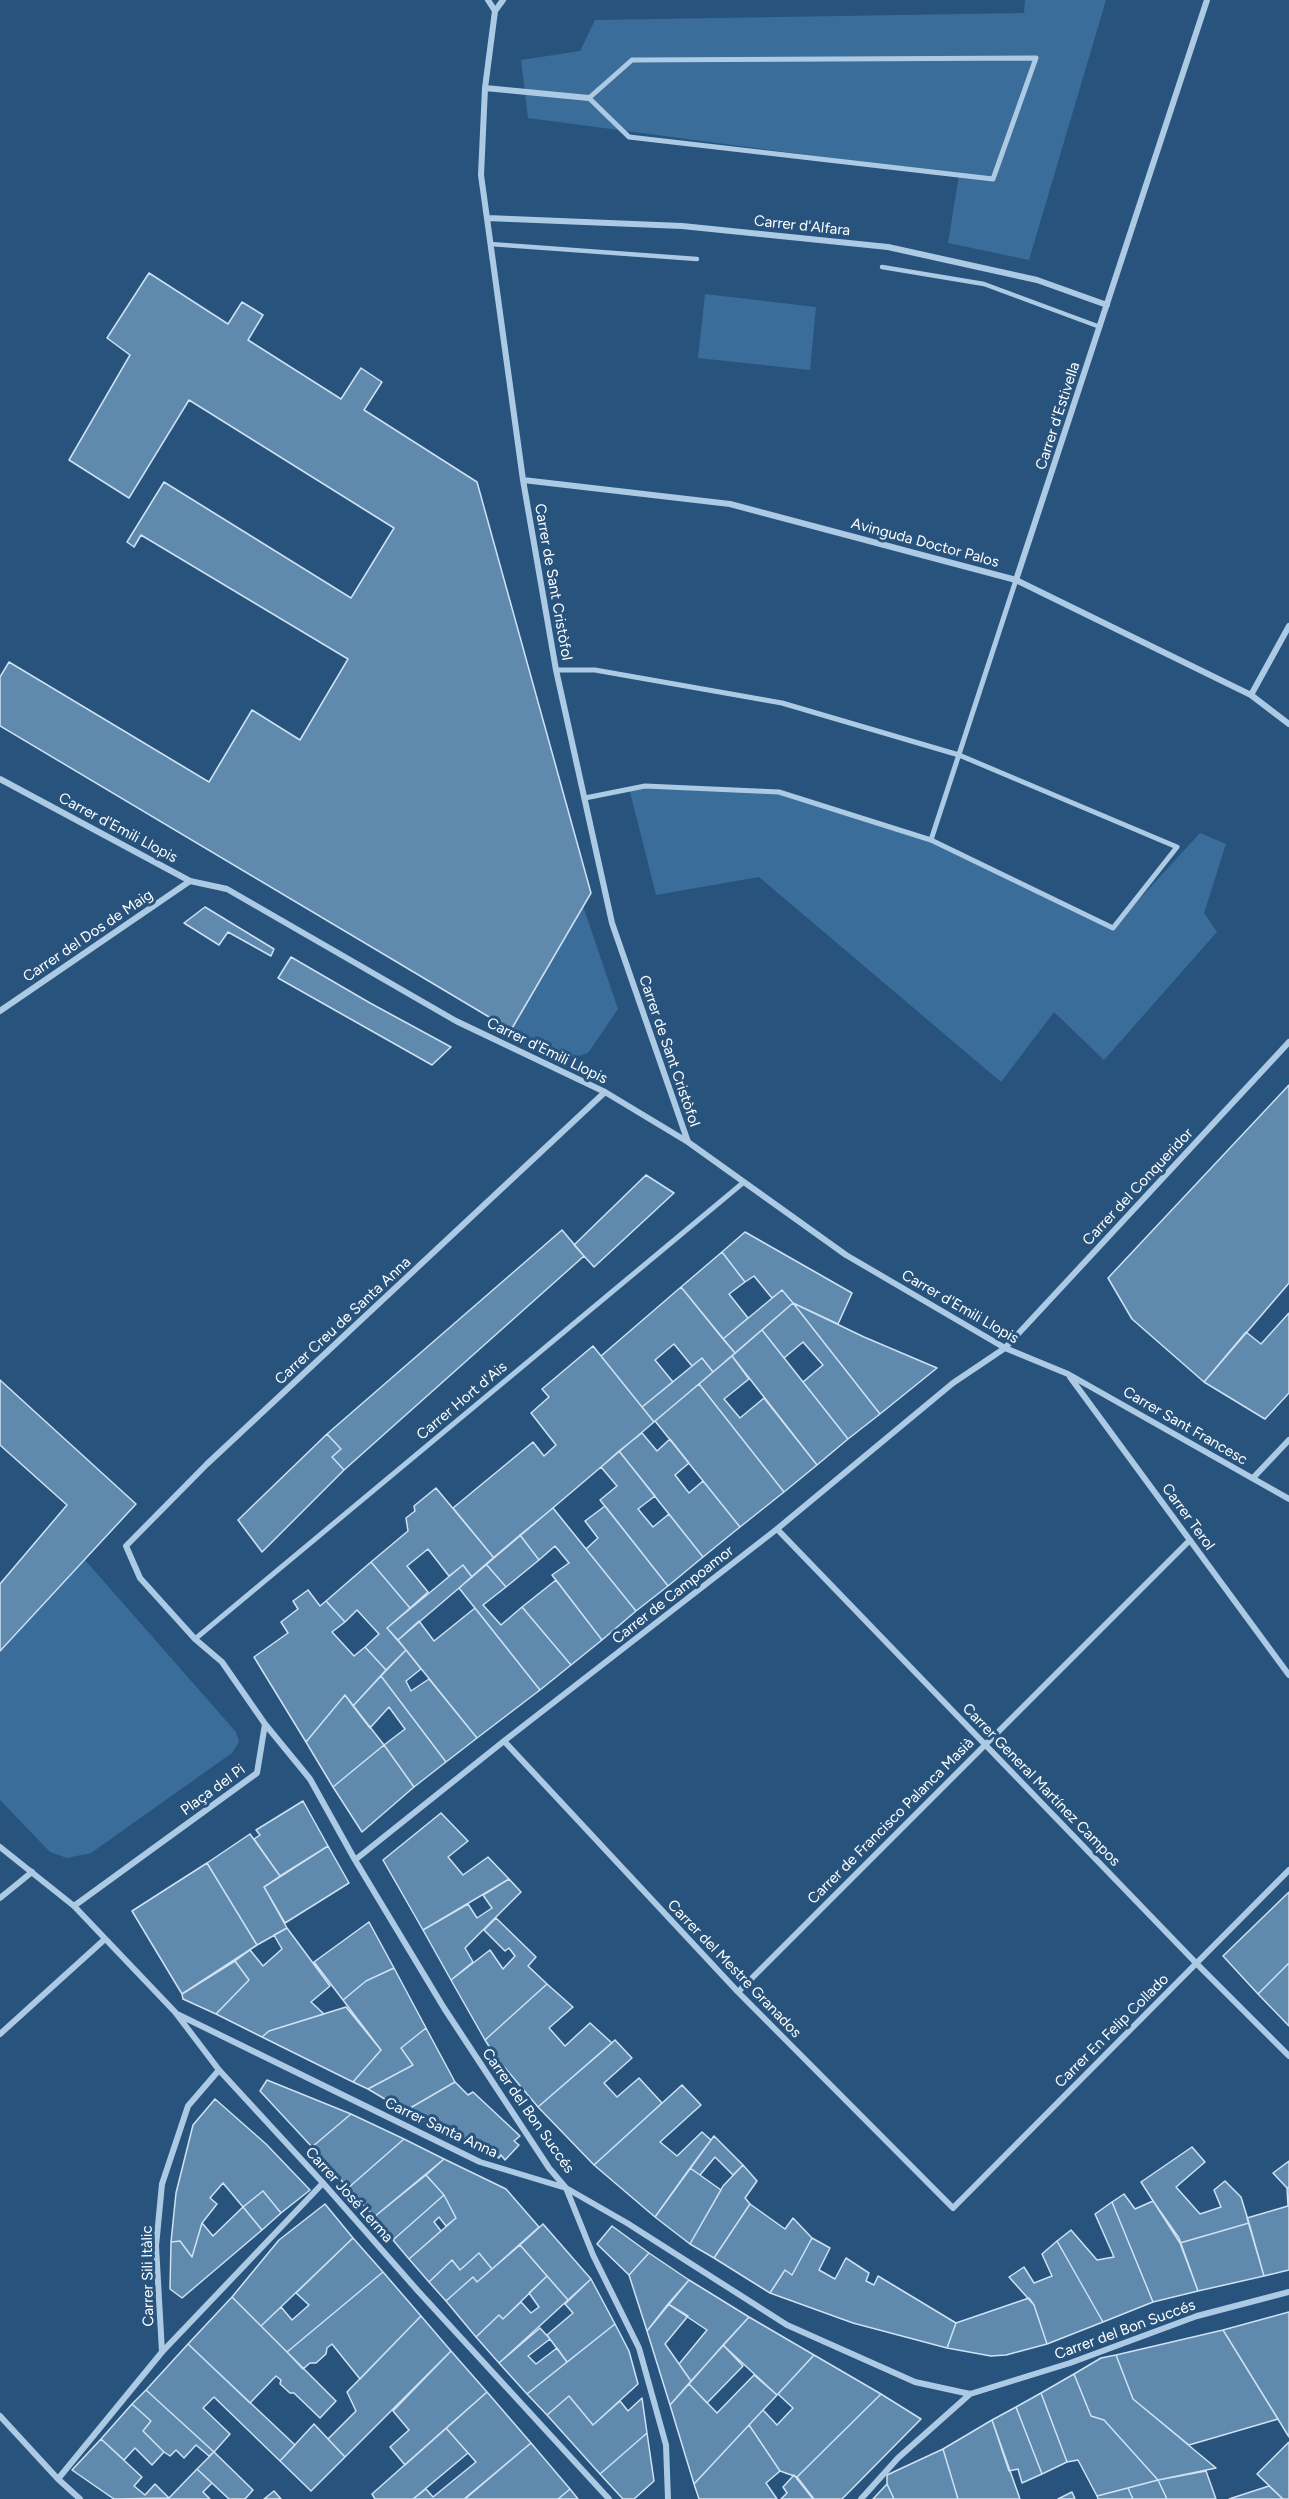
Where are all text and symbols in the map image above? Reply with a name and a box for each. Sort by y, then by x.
street label: Carrer d'Alfara [753,212,851,240]
street label: Carrer d'Estivella [1032,360,1084,472]
street label: Carrer de Sant Cristòfol [530,502,576,662]
street label: Avinguda Doctor Palos [849,515,1001,571]
street label: Carrer d'Emili Llopis [55,789,181,867]
street label: Carrer del Dos de Maig [20,886,156,986]
street label: Carrer de Sant Cristòfol [635,973,703,1129]
street label: Carrer d'Emili Llopis [484,1014,610,1088]
street label: Carrer del Conqueridor [1079,1125,1197,1249]
street label: Carrer Creu de Santa Anna [271,1253,415,1389]
street label: Carrer d'Emili Llopis [898,1266,1022,1348]
street label: Carrer Hort d'Ais [413,1358,511,1444]
street label: Carrer Sant Francesc [1120,1383,1250,1469]
street label: Carrer Terol [1158,1480,1218,1554]
street label: Carrer de Campoamor [609,1542,737,1648]
street label: Carrer General Martínez Campos [958,1700,1124,1870]
street label: Carrer de Francisco Palanca Masià [804,1734,978,1908]
street label: Plaça del Pi [177,1761,249,1819]
street label: Carrer del Mestre Granados [663,1896,805,2042]
street label: Carrer En Felip Collado [1051,1970,1173,2092]
street label: Carrer del Bon Succés [478,2045,578,2177]
street label: Carrer Santa Anna [382,2094,500,2162]
street label: Carrer José Lerma [301,2144,397,2246]
street label: Carrer Sili Itàlic [138,2225,158,2327]
street label: Carrer del Bon Succés [1052,2296,1198,2364]

